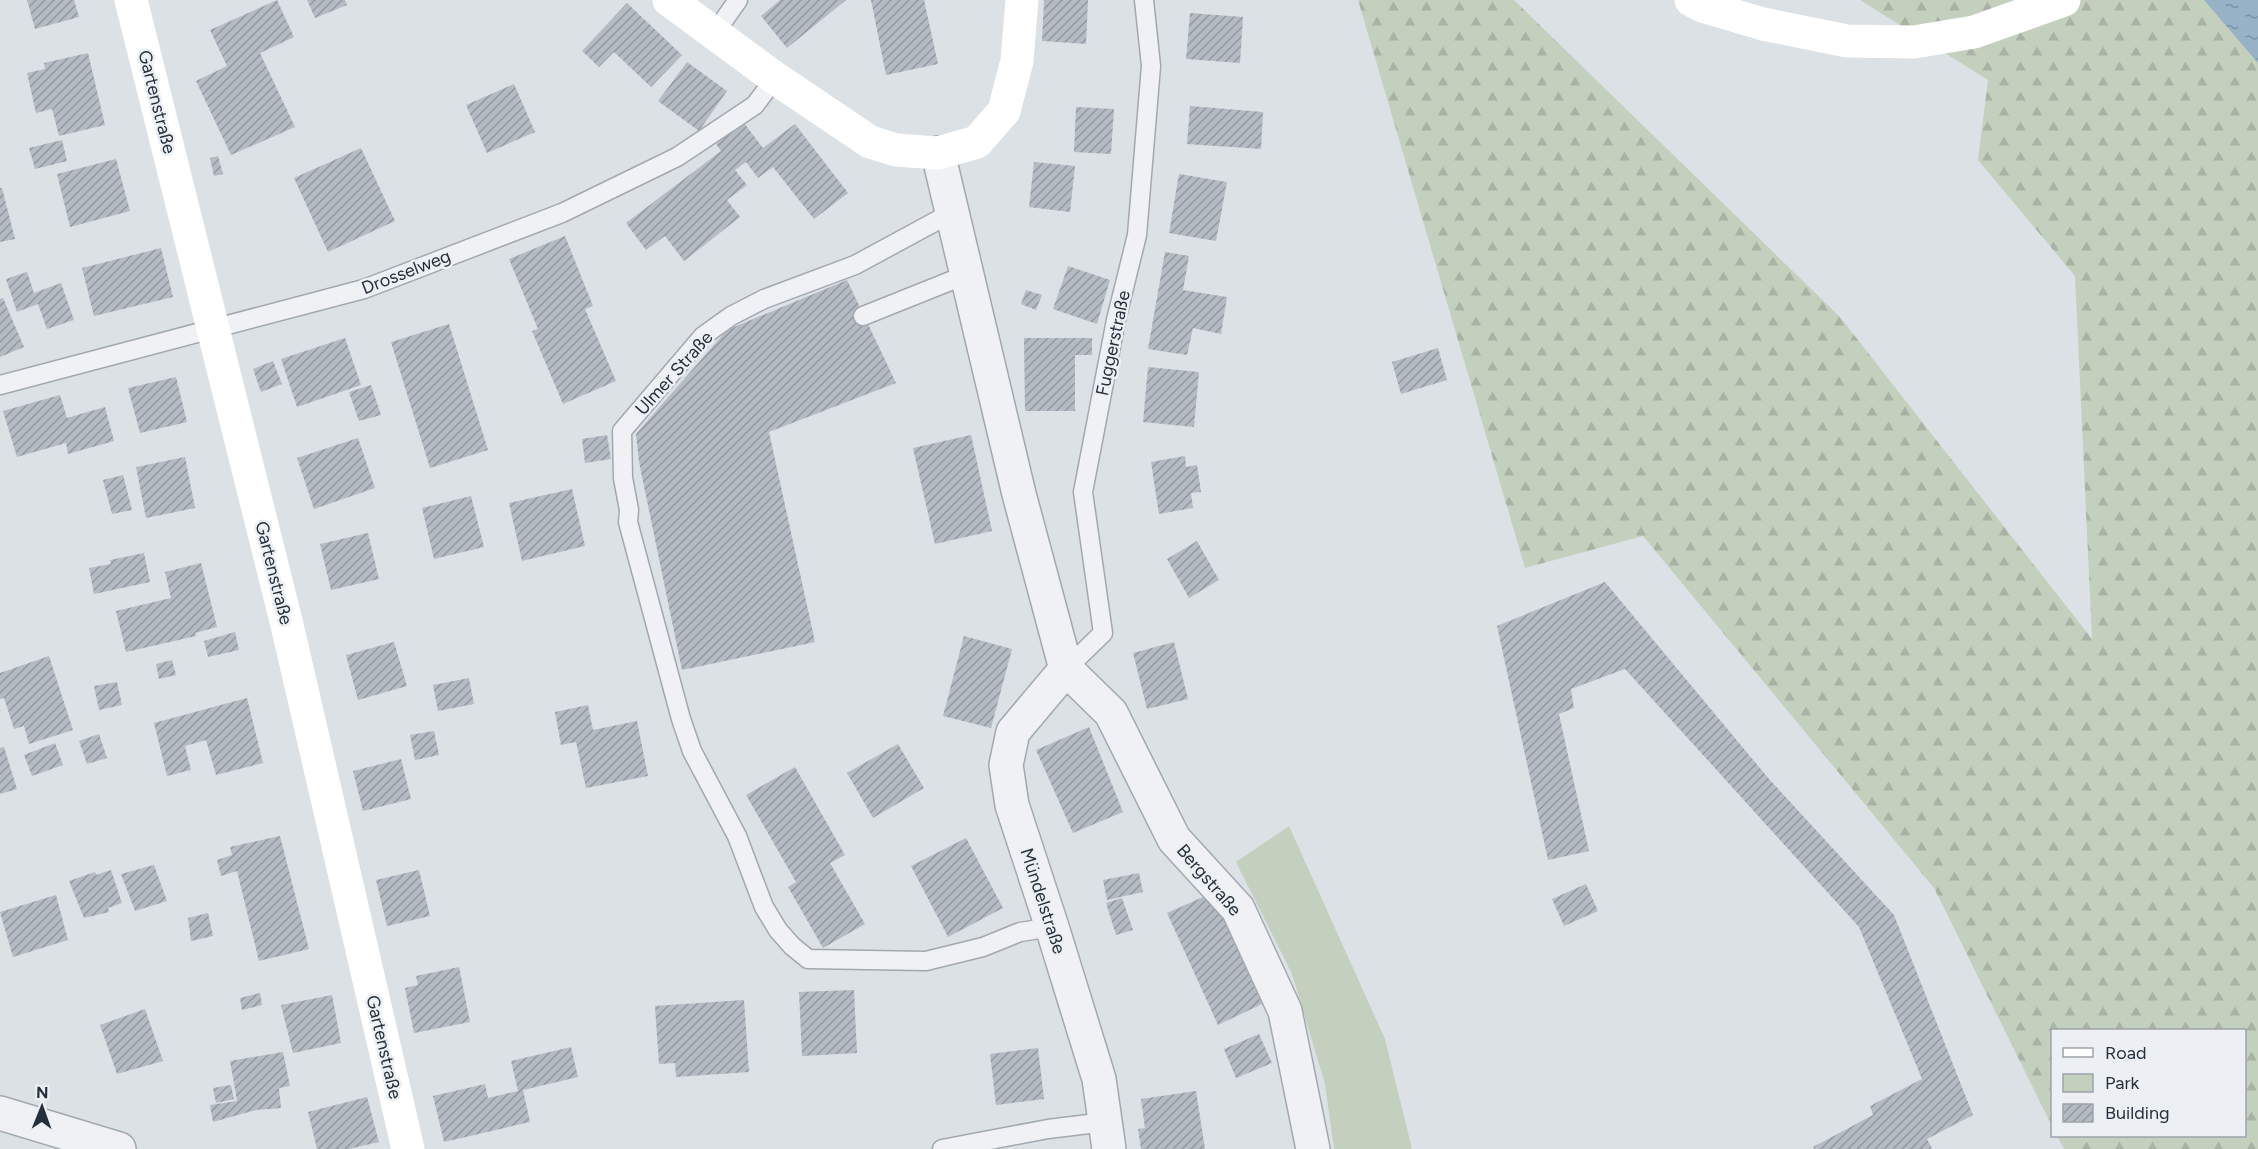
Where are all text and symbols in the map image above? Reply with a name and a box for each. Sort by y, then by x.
street label: Gartenstraße [134,48,181,156]
street label: Drosselweg [358,245,454,299]
street label: Fuggerstraße [1091,288,1135,398]
street label: Ulmer Straße [631,326,718,420]
street label: Gartenstraße [251,519,298,627]
street label: Bergstraße [1172,840,1246,921]
street label: Mündelstraße [1016,845,1071,957]
street label: Gartenstraße [361,993,407,1101]
legend [2051,1029,2246,1137]
text: Road [2105,1042,2146,1064]
text: Park [2105,1072,2140,1094]
north arrow [12,1077,72,1137]
text: N [36,1083,49,1102]
text: Building [2105,1102,2170,1124]

